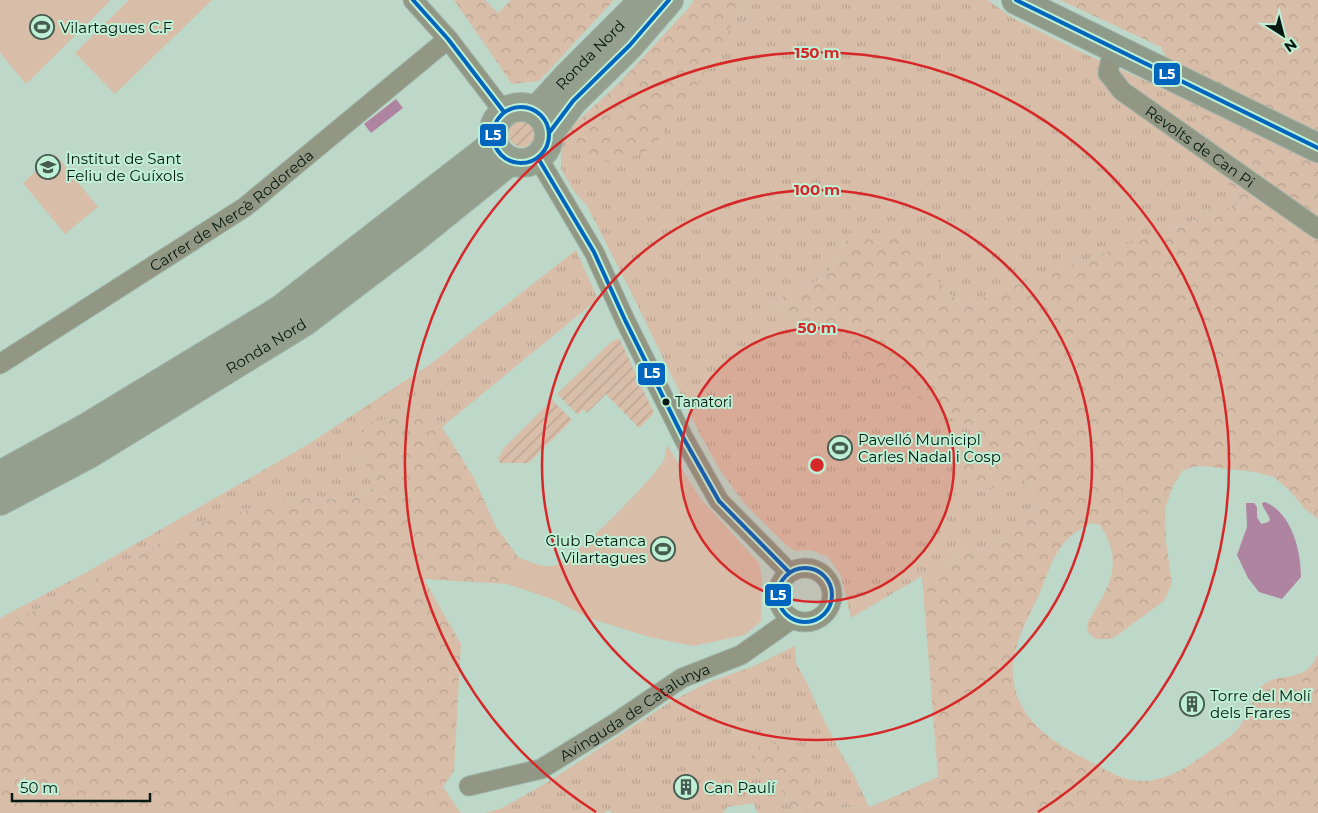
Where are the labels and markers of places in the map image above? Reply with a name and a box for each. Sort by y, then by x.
sports icon: Vilartagues C.F [29,14,55,40]
place label: Vilartagues C.F [60,18,172,37]
place label: Institut de Sant Feliu de Guíxols [66,149,184,185]
school or university icon: Institut de Sant Feliu de Guíxols [35,154,61,180]
place label: Tanatori [675,393,732,411]
marker: Tanatori [661,397,671,407]
place label: Pavelló Municipl Carles Nadal i Cosp [858,430,1001,466]
sports icon: Pavelló Municipl Carles Nadal i Cosp [827,435,853,461]
centre of rings [808,456,826,474]
place label: Club Petanca Vilartagues [545,531,646,567]
sports icon: Club Petanca Vilartagues [650,536,676,562]
place label: Torre del Molí dels Frares [1210,686,1312,722]
building icon: Torre del Molí dels Frares [1179,691,1205,717]
building icon: Can Paulí [673,774,699,800]
place label: Can Paulí [704,778,776,797]

